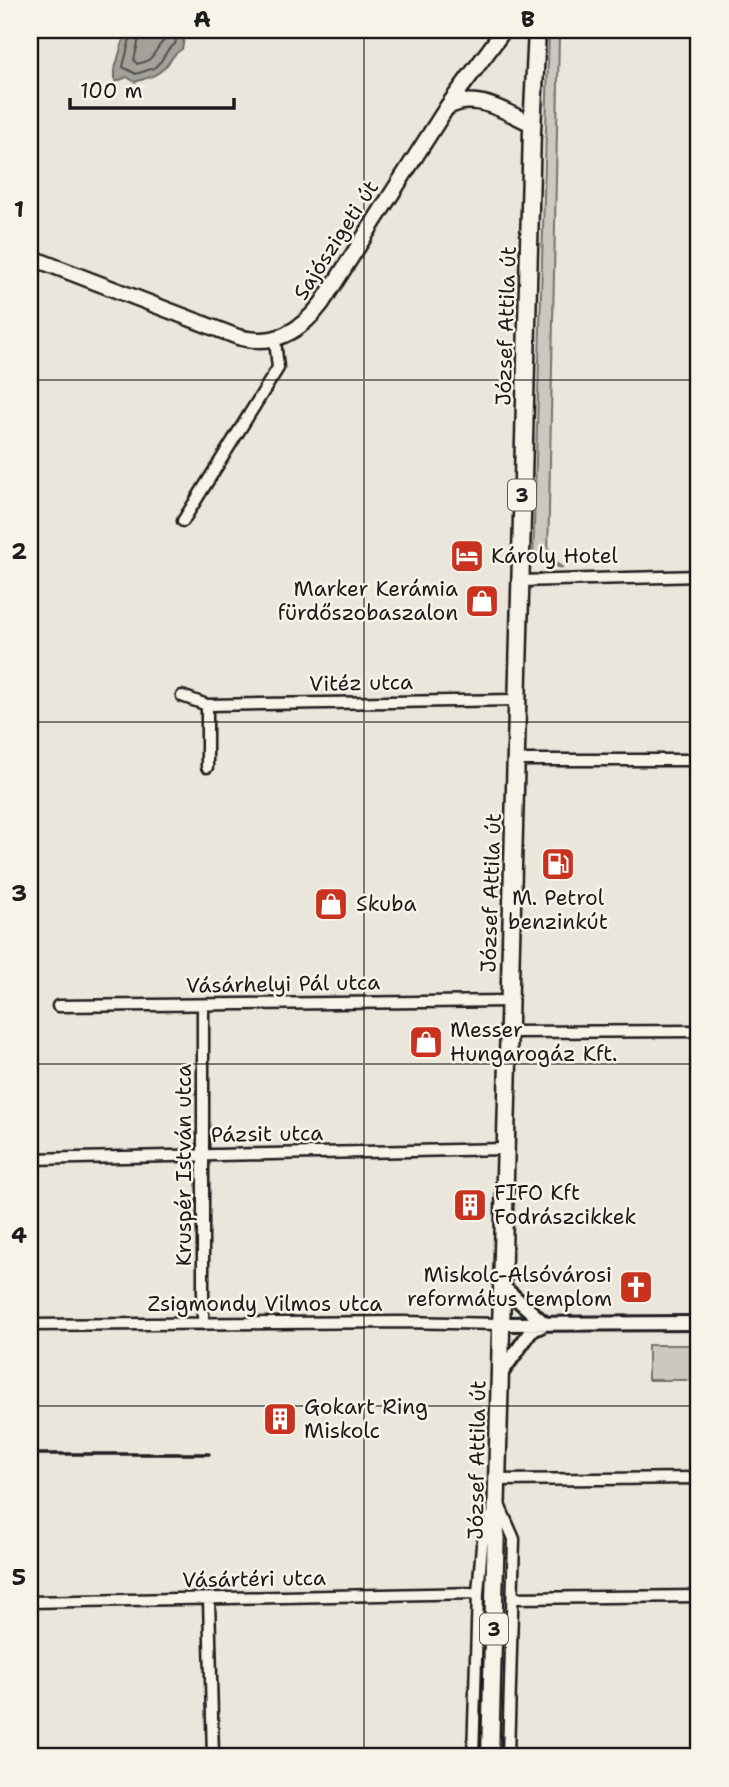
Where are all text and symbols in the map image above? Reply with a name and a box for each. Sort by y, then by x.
text: A [193,4,211,34]
text: B [521,4,535,34]
scale bar [70,66,234,110]
text: 100 m [80,77,143,105]
street label: Sajószigeti út [287,175,385,305]
text: 1 [14,194,24,224]
street label: József Attila út [489,246,523,406]
road number: 3 [508,480,536,510]
text: 2 [11,536,27,566]
hotel icon: Károly Hotel [448,537,486,575]
place label: Károly Hotel [491,542,618,570]
place label: Marker Kerámia fürdőszobaszalon [278,575,458,627]
shop icon: Marker Kerámia fürdőszobaszalon [463,582,501,620]
street label: Vitéz utca [309,668,413,698]
street label: József Attila út [474,813,508,973]
fuel station icon: M. Petrol benzinkút [539,845,577,883]
text: 3 [11,878,27,908]
place label: M. Petrol benzinkút [508,884,608,936]
shop icon: Skuba [312,885,350,923]
place label: Skuba [356,890,416,918]
street label: Vásárhelyi Pál utca [186,968,380,1000]
place label: Messer Hungarogáz Kft. [450,1016,617,1068]
shop icon: Messer Hungarogáz Kft. [407,1023,445,1061]
street label: Kruspér István utca [170,1064,198,1266]
street label: Pázsit utca [211,1119,323,1149]
place label: FIFO Kft Fodrászcikkek [494,1179,637,1231]
building icon: FIFO Kft Fodrászcikkek [451,1186,489,1224]
text: 4 [11,1220,27,1250]
place label: Miskolc-Alsóvárosi református templom [407,1261,612,1313]
church icon: Miskolc-Alsóvárosi református templom [617,1268,655,1306]
street label: Zsigmondy Vilmos utca [148,1290,382,1318]
street label: József Attila út [462,1380,492,1540]
place label: Gokart Ring Miskolc [304,1393,428,1445]
building icon: Gokart Ring Miskolc [261,1400,299,1438]
text: 5 [12,1562,26,1592]
street label: Vásártéri utca [182,1564,326,1594]
road number: 3 [480,1614,508,1644]

